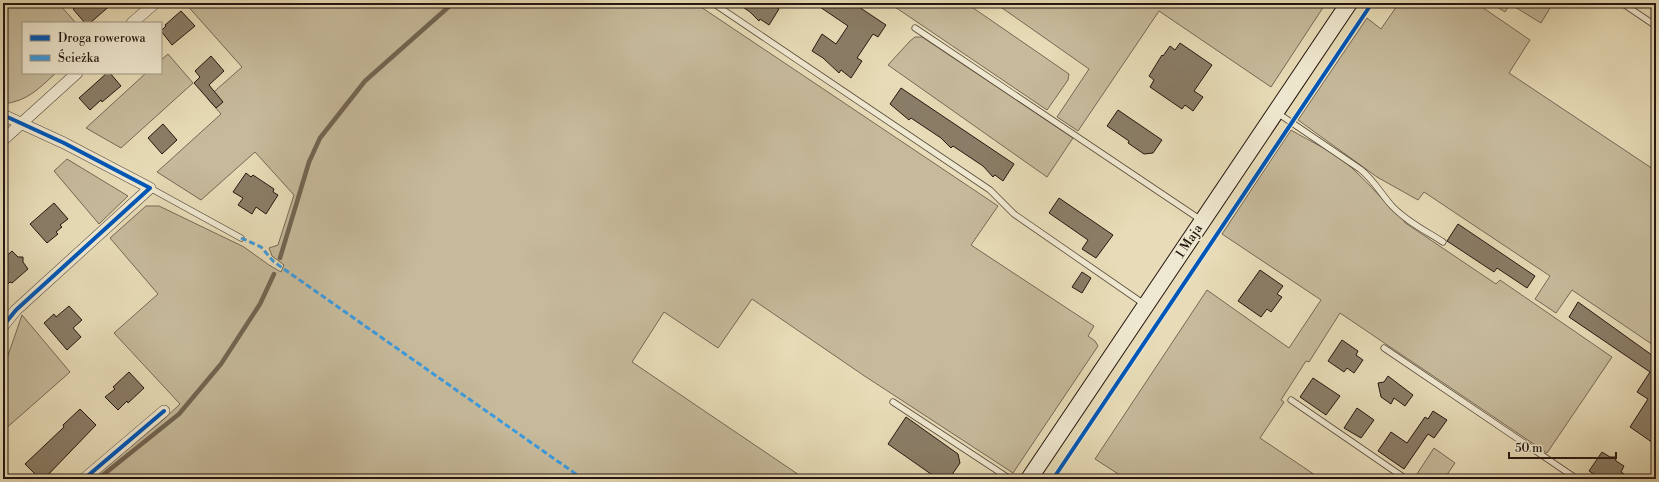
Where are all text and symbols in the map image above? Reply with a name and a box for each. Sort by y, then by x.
legend [22,22,162,74]
text: Droga rowerowa [58,31,147,46]
text: Ścieżka [58,49,100,66]
street label: 1 Maja [1172,221,1206,261]
scale bar [1509,434,1616,460]
text: 50 m [1515,441,1543,456]

